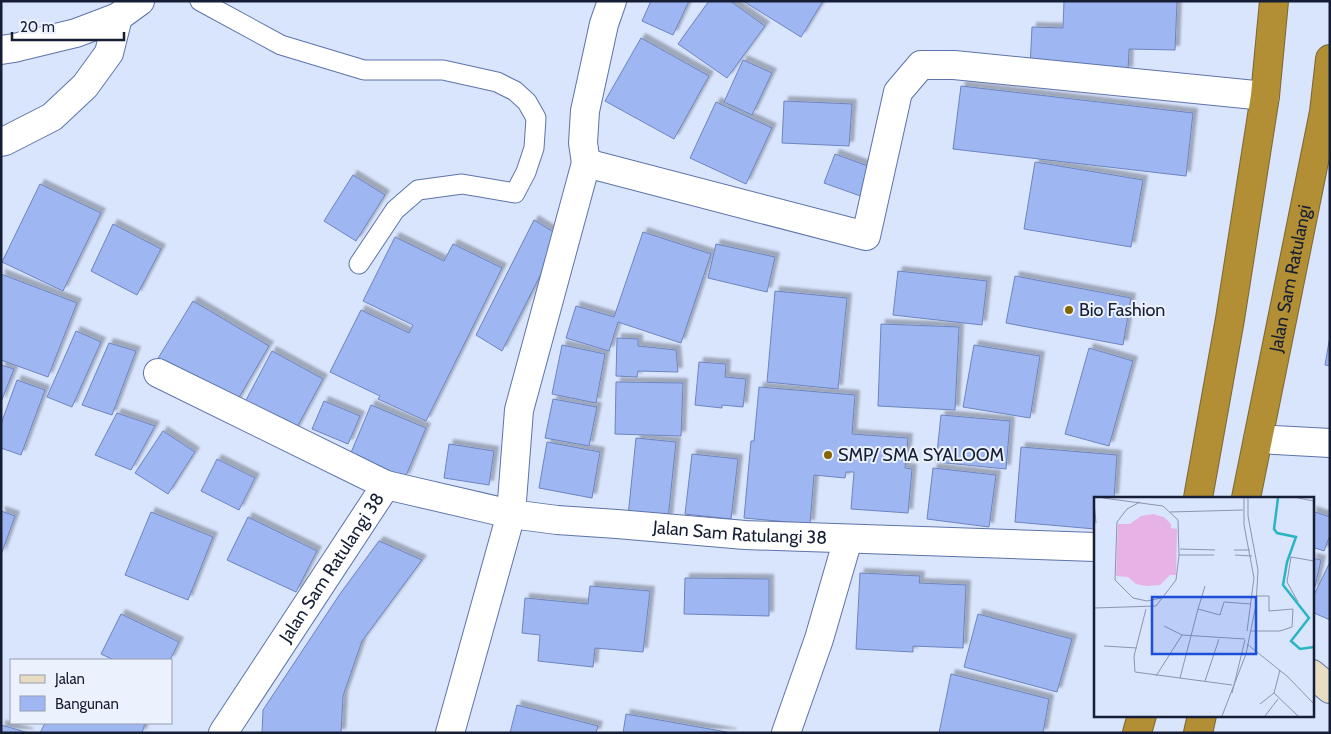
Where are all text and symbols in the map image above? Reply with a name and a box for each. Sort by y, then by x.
scale bar [12,10,125,42]
text: 20 m [20,18,55,36]
street label: Jalan Sam Ratulangi [1265,203,1316,355]
place label: Bio Fashion [1079,299,1165,321]
marker: Bio Fashion [1063,304,1075,316]
place label: SMP/ SMA SYALOOM [838,444,1004,466]
marker: SMP/ SMA SYALOOM [822,449,834,461]
street label: Jalan Sam Ratulangi 38 [274,489,389,647]
inset map [1094,497,1314,716]
street label: Jalan Sam Ratulangi 38 [651,516,828,549]
legend [10,659,172,724]
text: Jalan [54,670,85,688]
text: Bangunan [55,695,119,713]

